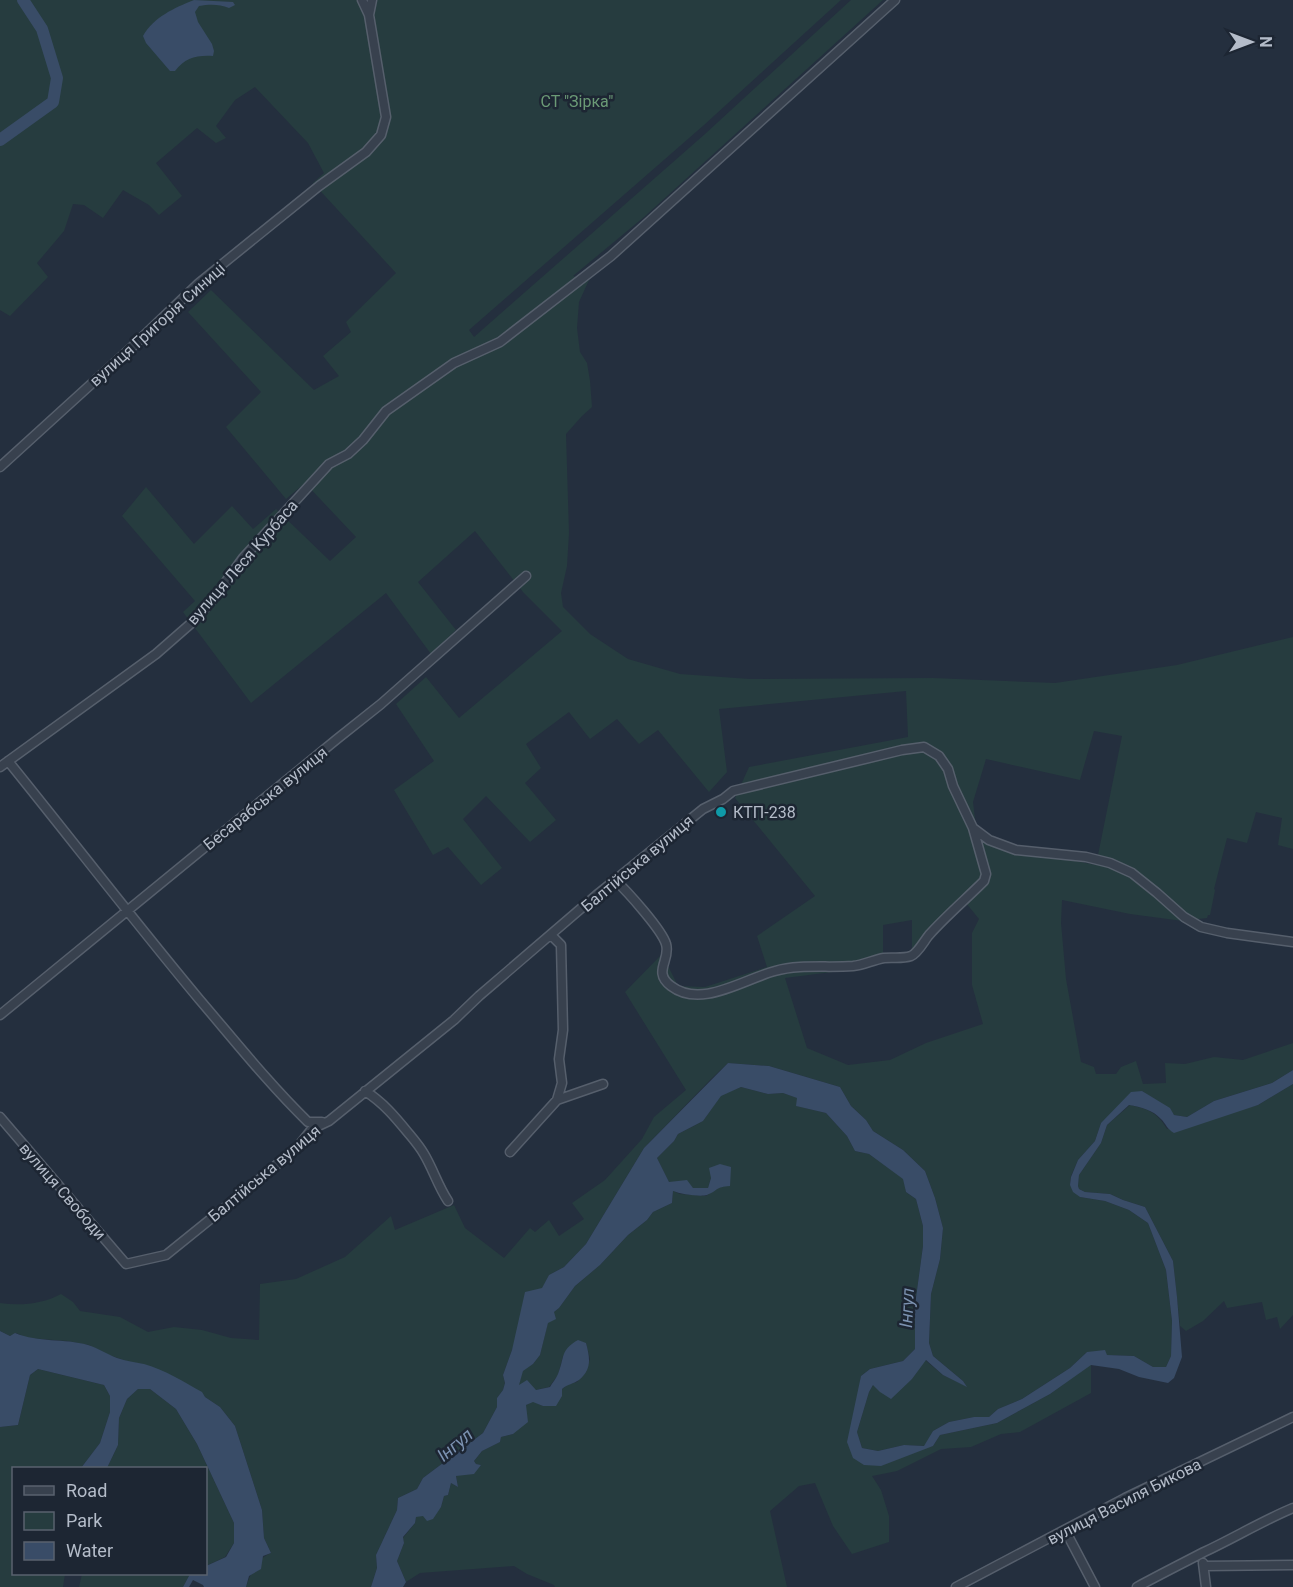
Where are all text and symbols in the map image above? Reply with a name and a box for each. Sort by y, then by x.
north arrow [1221,12,1281,72]
text: N [1256,36,1275,48]
park label: СТ "Зірка" [541,92,613,111]
street label: вулиця Григорія Синиці [86,259,229,390]
street label: вулиця Леся Курбаса [183,496,302,629]
street label: Бесарабська вулиця [200,743,331,854]
place label: КТП-238 [733,803,796,822]
marker: КТП-238 [714,805,728,819]
street label: Балтійська вулиця [577,811,697,916]
street label: Балтійська вулиця [204,1121,324,1226]
street label: вулиця Свободи [15,1139,110,1244]
water label: Інгул [895,1287,918,1329]
water label: Інгул [433,1424,477,1466]
street label: вулиця Василя Бикова [1044,1454,1204,1549]
legend [12,1467,207,1575]
text: Road [66,1480,107,1501]
text: Park [66,1510,103,1531]
text: Water [66,1540,113,1561]

